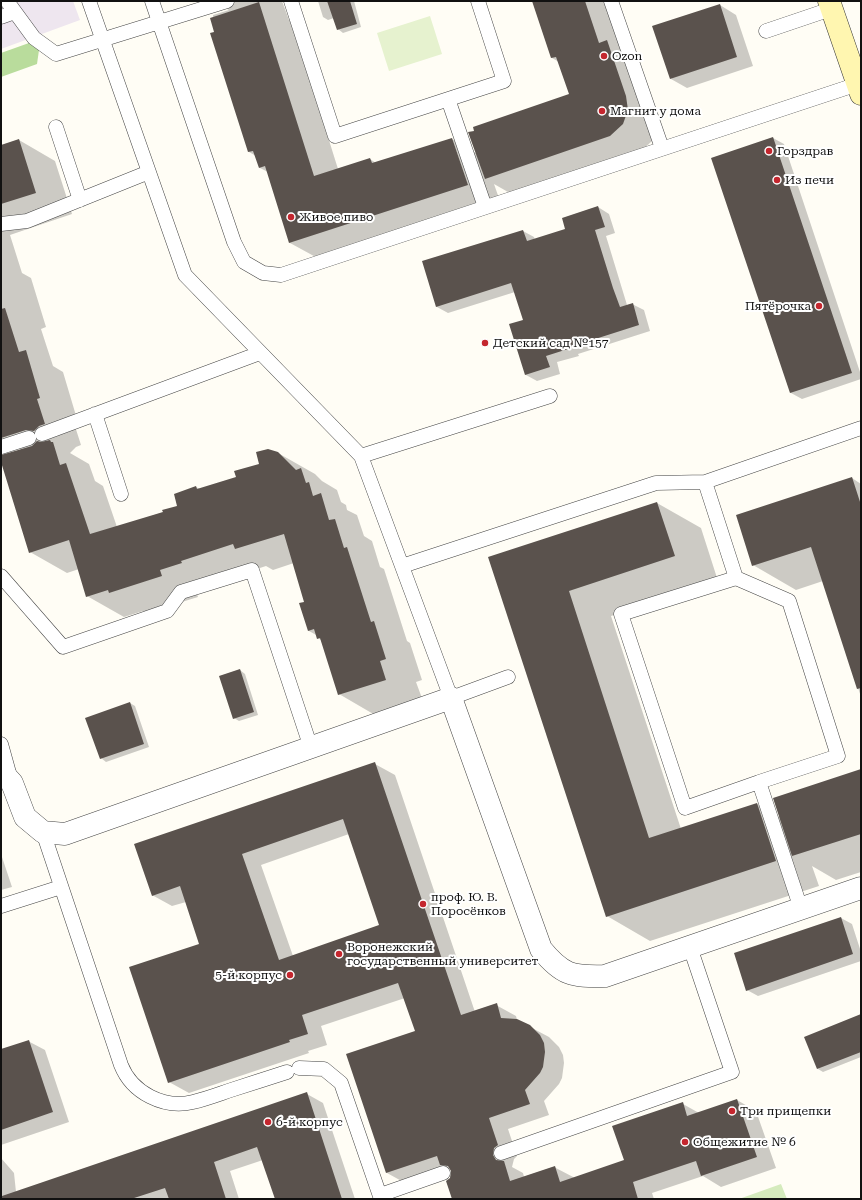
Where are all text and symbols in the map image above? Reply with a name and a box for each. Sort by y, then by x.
place label: Ozon [612,49,642,63]
marker: Ozon [599,51,609,61]
place label: Магнит у дома [610,104,701,118]
marker: Магнит у дома [597,106,607,116]
place label: Горздрав [777,144,833,158]
marker: Горздрав [764,146,774,156]
place label: Из печи [785,173,834,187]
marker: Из печи [772,175,782,185]
place label: Живое пиво [299,210,373,224]
marker: Живое пиво [286,212,296,222]
place label: Пятёрочка [745,299,811,313]
marker: Пятёрочка [814,301,824,311]
place label: Детский сад №157 [493,336,608,350]
marker: Детский сад №157 [480,338,490,348]
place label: проф. Ю. В. Поросёнков [431,890,506,918]
marker: проф. Ю. В. Поросёнков [418,899,428,909]
place label: Воронежский государственный университет [347,940,538,968]
marker: Воронежский государственный университет [334,949,344,959]
place label: 5-й корпус [215,968,282,982]
marker: 5-й корпус [285,970,295,980]
place label: Три прищепки [740,1104,831,1118]
marker: Три прищепки [727,1106,737,1116]
place label: 6-й корпус [276,1115,343,1129]
marker: 6-й корпус [263,1117,273,1127]
place label: Общежитие № 6 [693,1135,796,1149]
marker: Общежитие № 6 [680,1137,690,1147]

